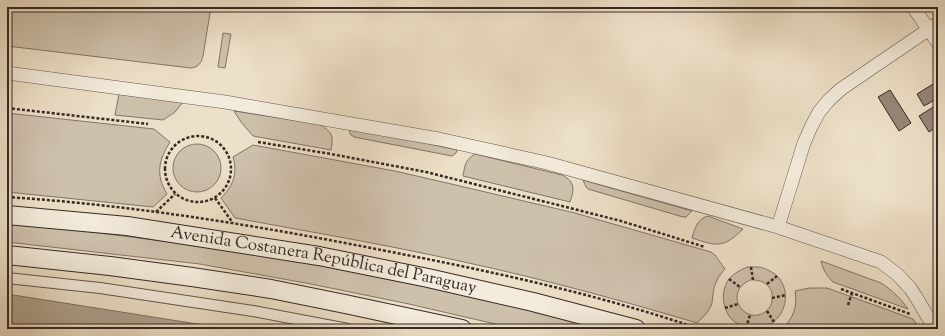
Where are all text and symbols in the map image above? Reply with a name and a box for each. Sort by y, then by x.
street label: Avenida Costanera República del Paraguay [169,221,479,301]

